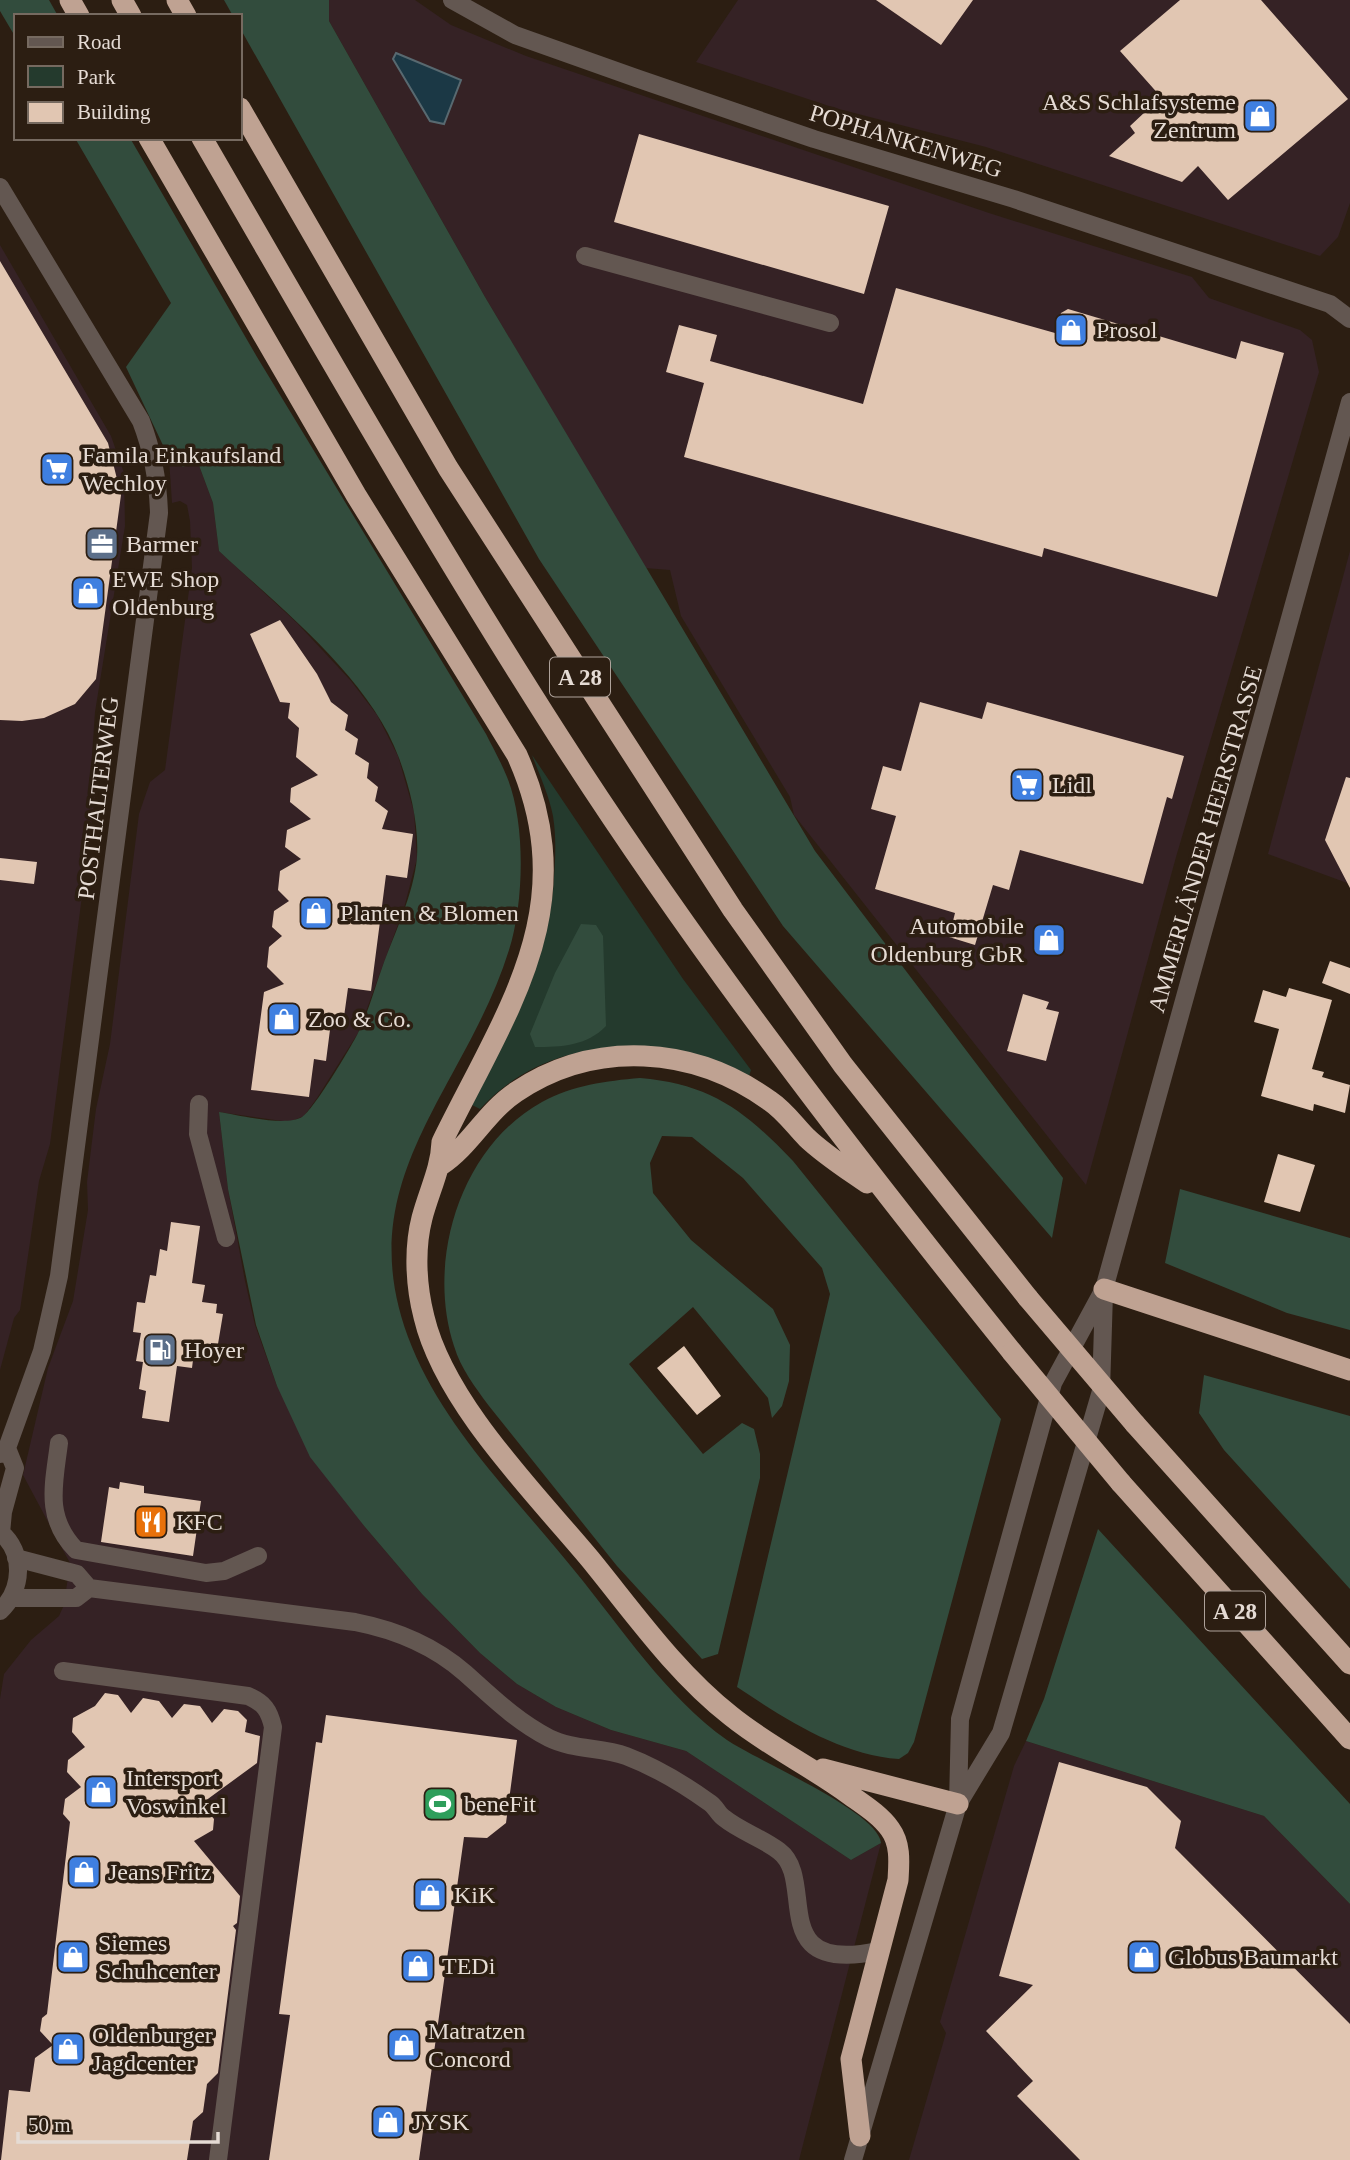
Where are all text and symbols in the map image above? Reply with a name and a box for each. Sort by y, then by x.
legend [14,14,242,140]
text: Road [77,30,122,54]
text: Park [77,65,116,89]
place label: A&S Schlafsysteme Zentrum [1042,89,1236,143]
shop icon: A&S Schlafsysteme Zentrum [1241,97,1279,135]
street label: POPHANKENWEG [807,99,1005,183]
text: Building [77,100,151,124]
shop icon: Prosol [1052,311,1090,349]
place label: Prosol [1096,317,1158,343]
place label: Famila Einkaufsland Wechloy [82,442,281,496]
supermarket icon: Famila Einkaufsland Wechloy [38,450,76,488]
office icon: Barmer [83,525,121,563]
place label: Barmer [126,531,198,557]
place label: EWE Shop Oldenburg [112,566,219,620]
shop icon: EWE Shop Oldenburg [69,574,107,612]
road number: A 28 [550,657,610,696]
street label: AMMERLÄNDER HEERSTRASSE [1143,663,1267,1015]
street label: POSTHALTERWEG [73,695,123,901]
supermarket icon: Lidl [1008,766,1046,804]
place label: Lidl [1052,772,1092,798]
shop icon: Planten & Blomen [297,894,335,932]
place label: Planten & Blomen [340,900,519,926]
place label: Automobile Oldenburg GbR [870,913,1024,967]
shop icon: Automobile Oldenburg GbR [1030,921,1068,959]
shop icon: Zoo & Co. [265,1000,303,1038]
place label: Zoo & Co. [308,1006,411,1032]
fuel station icon: Hoyer [141,1331,179,1369]
place label: Hoyer [184,1337,244,1363]
restaurant icon: KFC [132,1503,170,1541]
place label: KFC [176,1509,223,1535]
road number: A 28 [1205,1592,1265,1630]
place label: Intersport Voswinkel [126,1765,227,1819]
shop icon: Intersport Voswinkel [82,1773,120,1811]
sports icon: beneFit [421,1785,459,1823]
place label: beneFit [464,1791,536,1817]
shop icon: Jeans Fritz [65,1853,103,1891]
place label: Jeans Fritz [108,1859,211,1885]
shop icon: KiK [411,1876,449,1914]
place label: KiK [454,1882,496,1908]
place label: Siemes Schuhcenter [98,1930,217,1984]
shop icon: Siemes Schuhcenter [54,1938,92,1976]
shop icon: Globus Baumarkt [1125,1938,1163,1976]
place label: Globus Baumarkt [1168,1944,1338,1970]
shop icon: TEDi [399,1947,437,1985]
place label: TEDi [442,1953,496,1979]
place label: Matratzen Concord [428,2018,525,2072]
place label: Oldenburger Jagdcenter [92,2022,213,2076]
shop icon: Matratzen Concord [385,2026,423,2064]
shop icon: Oldenburger Jagdcenter [49,2030,87,2068]
scale bar [18,2100,217,2144]
shop icon: JYSK [369,2103,407,2141]
place label: JYSK [412,2109,470,2135]
text: 50 m [28,2113,71,2137]

